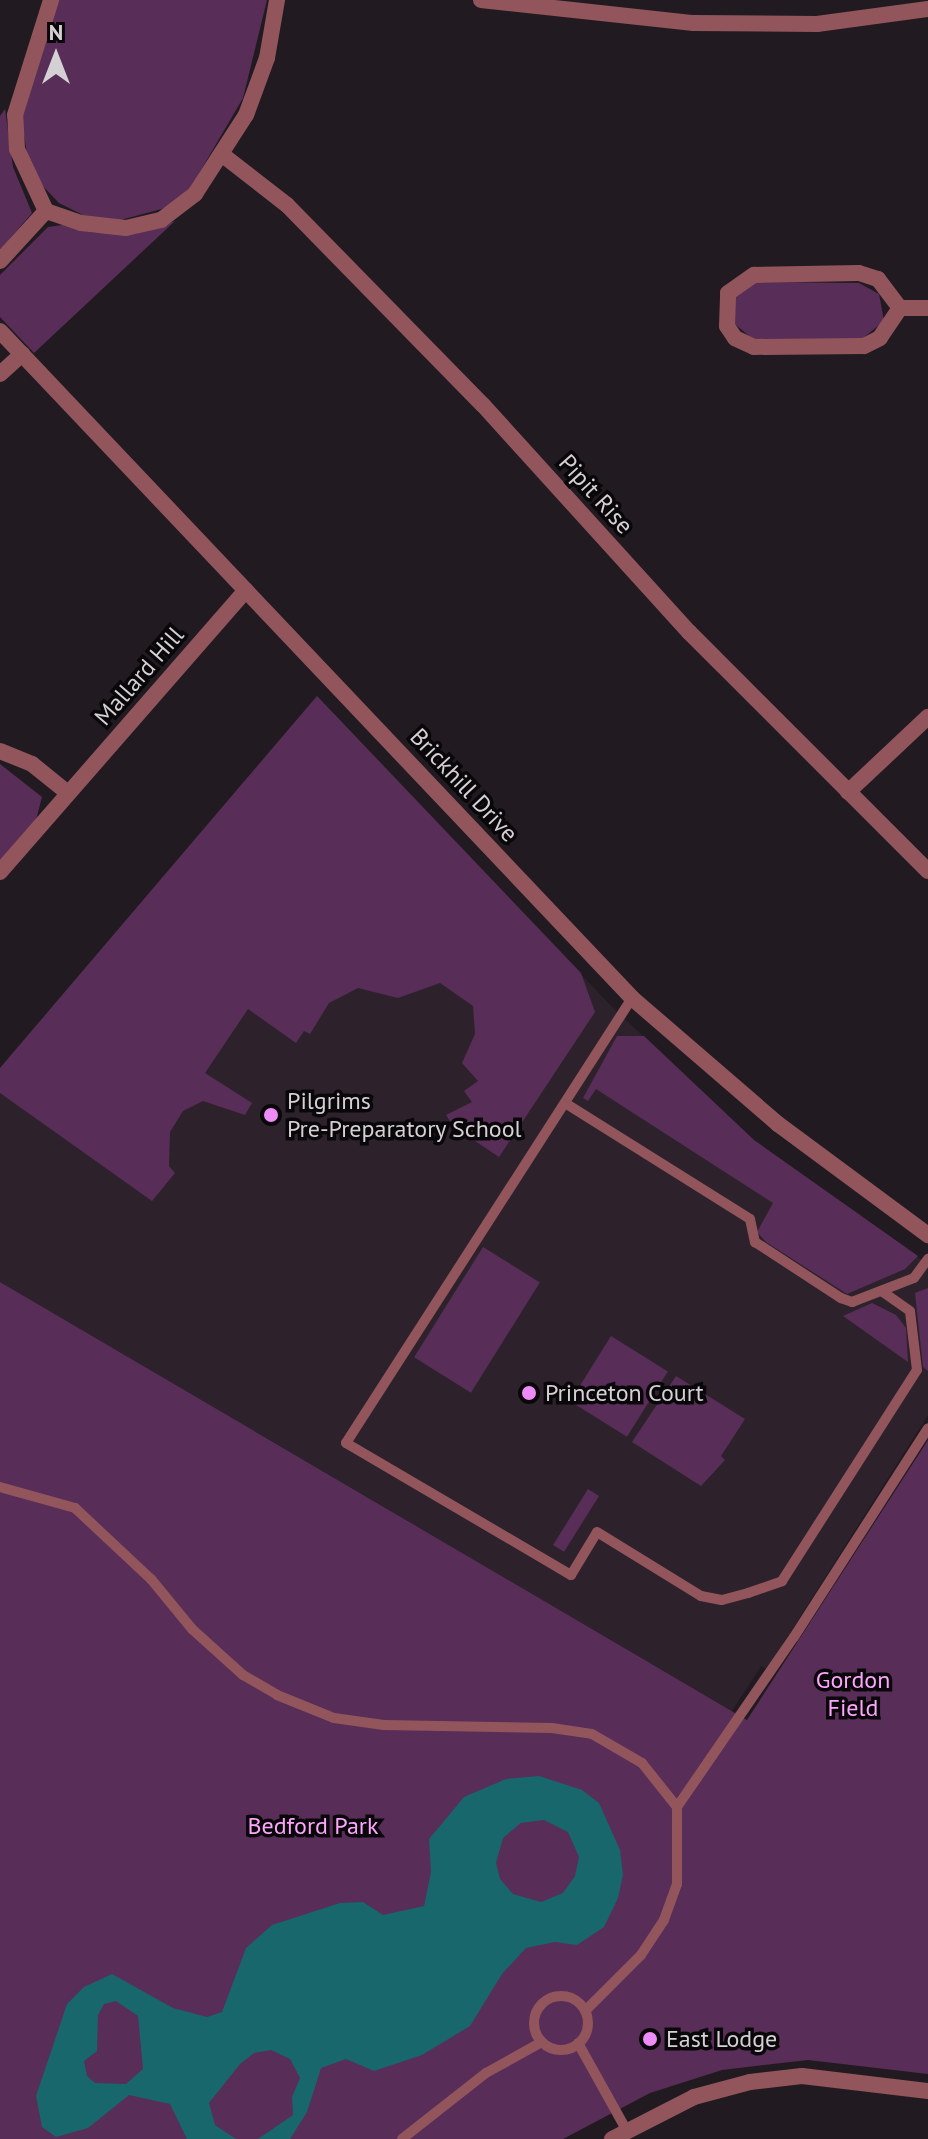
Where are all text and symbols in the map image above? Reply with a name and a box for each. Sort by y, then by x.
north arrow [16,16,96,96]
text: N [49,18,63,46]
street label: Pipit Rise [553,448,639,540]
street label: Mallard Hill [88,621,190,731]
street label: Brickhill Drive [404,722,524,848]
place label: Pilgrims Pre-Preparatory School [287,1087,522,1143]
marker: Pilgrims Pre-Preparatory School [262,1106,280,1124]
place label: Princeton Court [545,1379,704,1407]
marker: Princeton Court [520,1384,538,1402]
park label: Gordon Field [816,1666,890,1722]
park label: Bedford Park [248,1812,378,1840]
place label: East Lodge [666,2025,777,2053]
marker: East Lodge [641,2030,659,2048]

